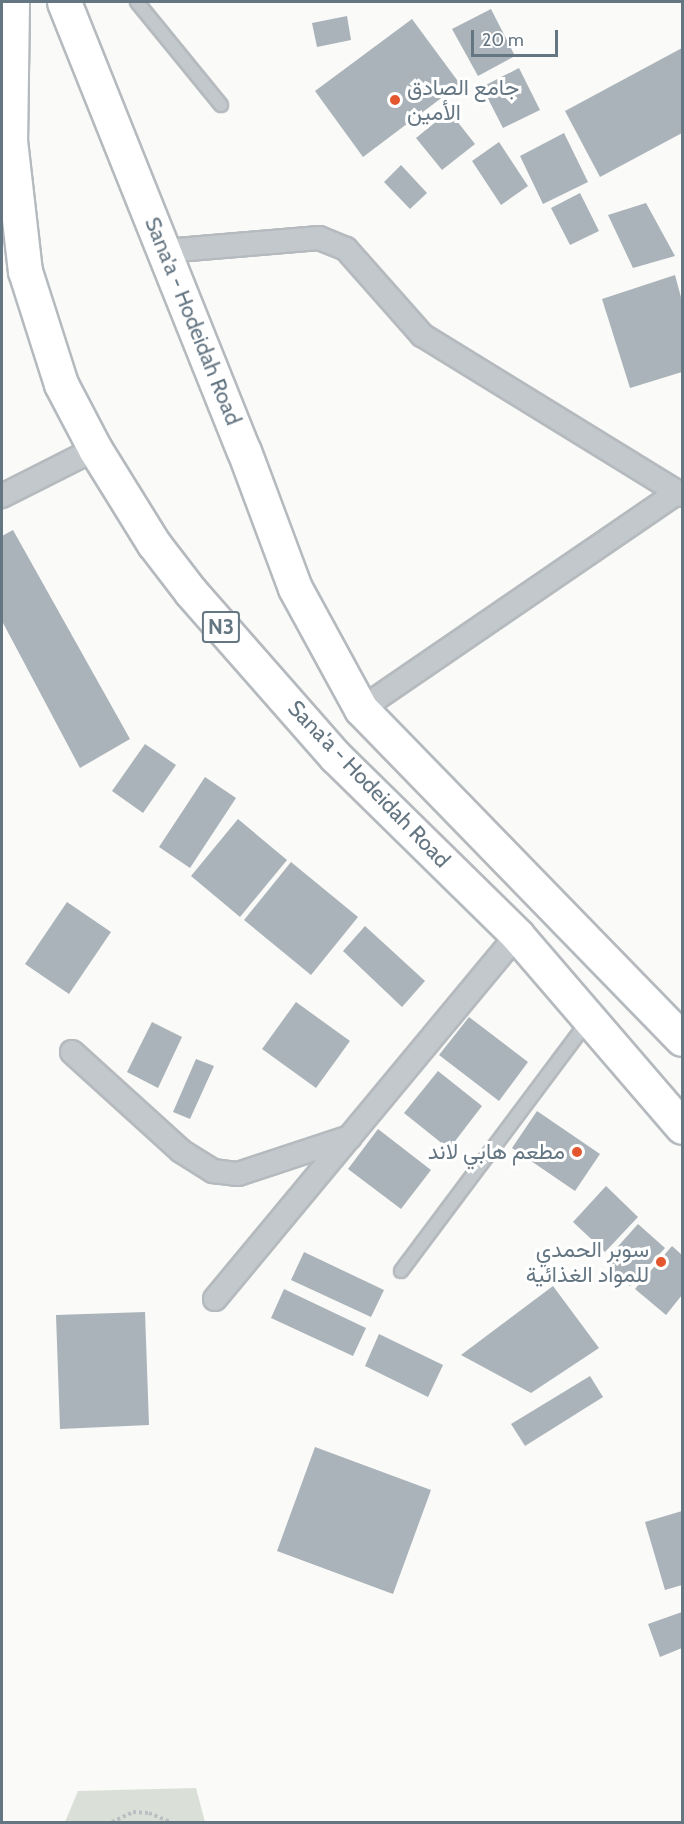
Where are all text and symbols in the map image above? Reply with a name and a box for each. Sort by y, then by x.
scale bar [474,18,561,56]
text: 20 m [482,29,524,51]
place label: جامع الصادق الأمين [407,74,519,125]
marker: جامع الصادق الأمين [388,93,402,107]
street label: Sana'a - Hodeidah Road [139,213,247,429]
road number: N3 [202,609,240,645]
street label: Sana'a - Hodeidah Road [282,695,456,873]
place label: مطعم هابي لاند [428,1139,565,1165]
marker: مطعم هابي لاند [570,1145,584,1159]
place label: سوبر الحمدي للمواد الغذائية [526,1236,649,1288]
marker: سوبر الحمدي للمواد الغذائية [654,1255,668,1269]

